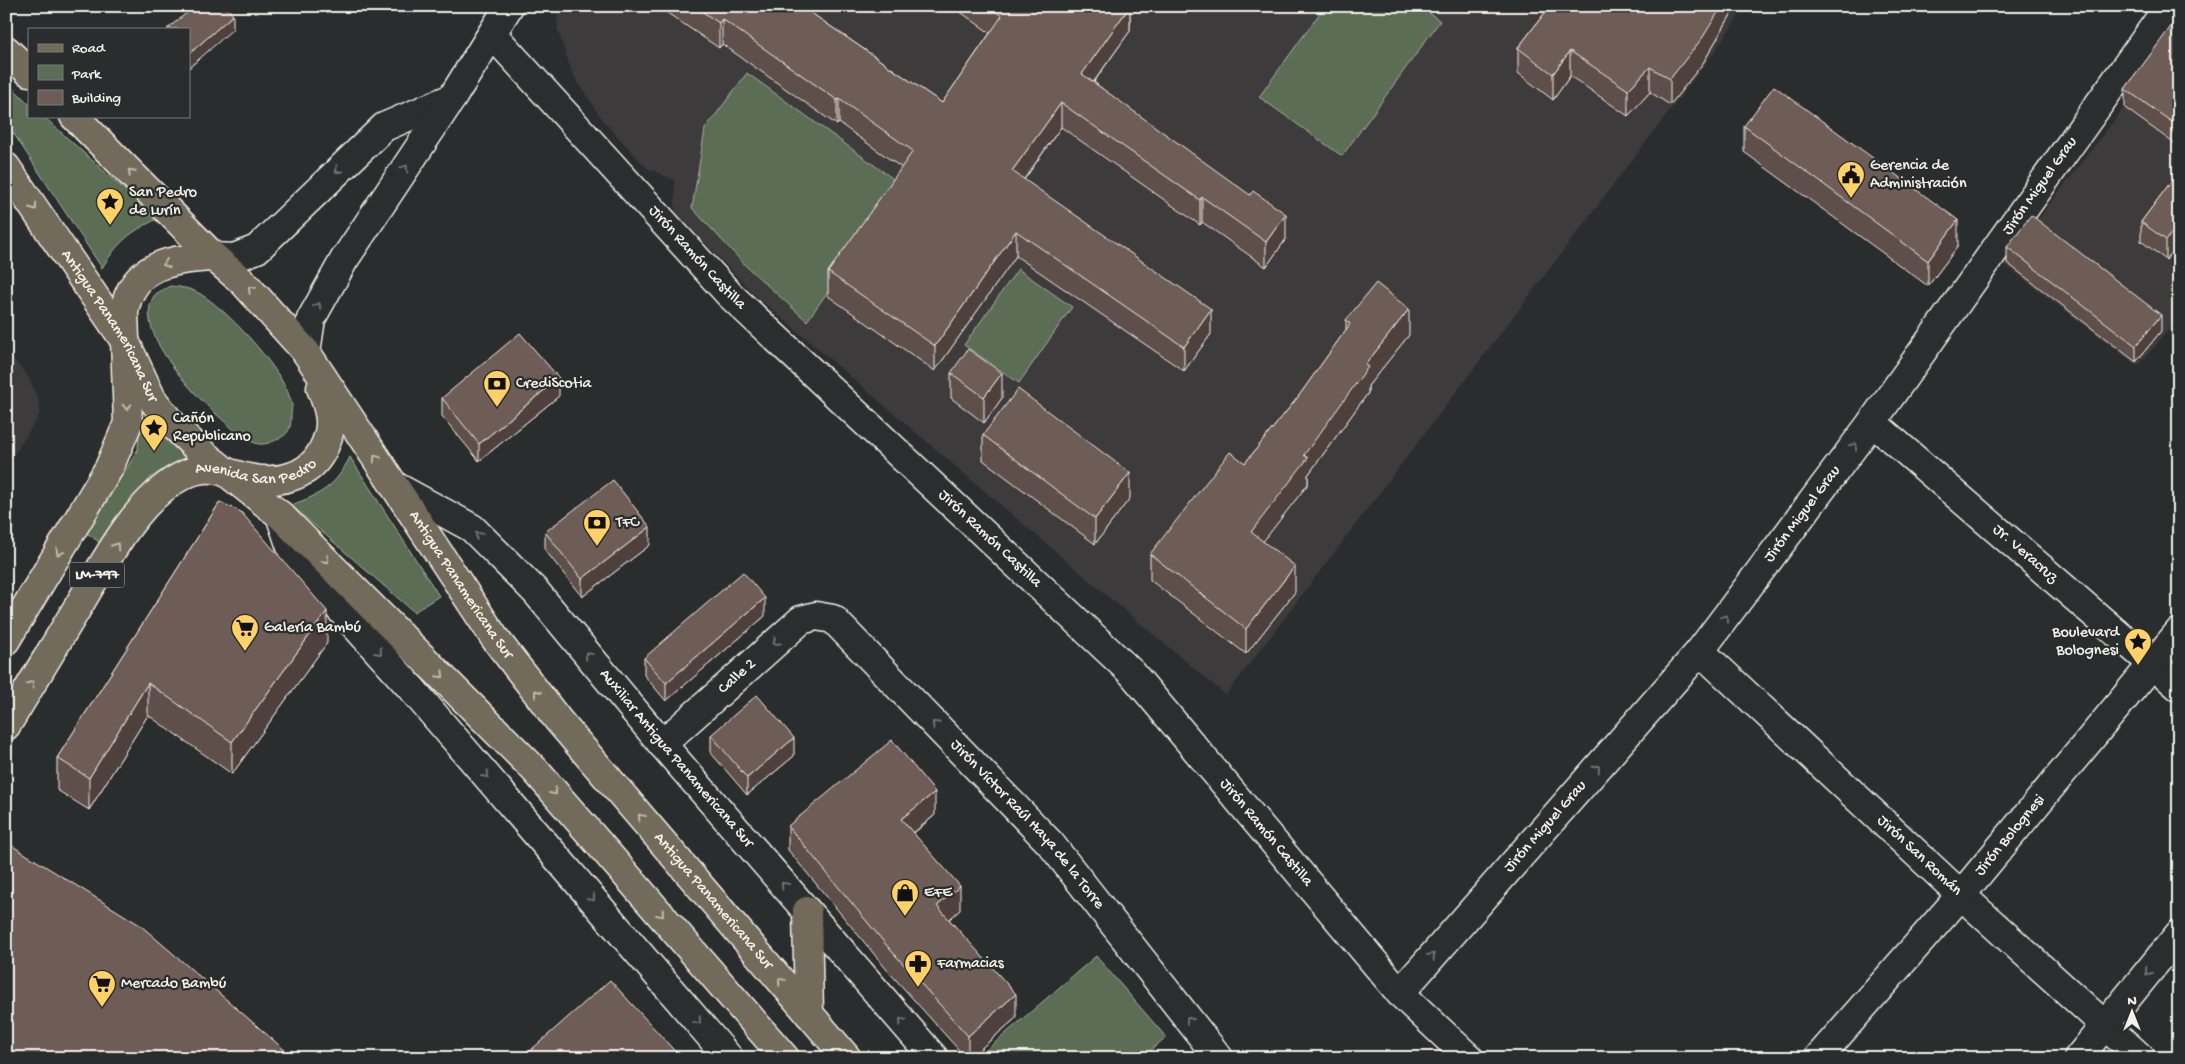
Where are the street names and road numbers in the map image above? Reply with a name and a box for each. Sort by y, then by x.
street label: Jirón Miguel Grau [1999,133,2082,239]
street label: Jirón Ramón Castilla [644,202,750,315]
street label: Antigua Panamericana Sur [56,246,162,406]
street label: Avenida San Pedro [194,455,322,490]
street label: Jirón Miguel Grau [1760,462,1846,566]
street label: Jirón Ramón Castilla [934,486,1046,593]
street label: Antigua Panamericana Sur [404,507,518,664]
street label: Jr. Veracruz [1988,521,2062,588]
road number: LM-797 [70,562,124,588]
street label: Calle 2 [714,655,760,699]
street label: Auxiliar Antigua Panamericana Sur [595,666,758,853]
street label: Jirón Víctor Raúl Haya de la Torre [946,736,1109,914]
street label: Jirón Ramón Castilla [1215,775,1317,892]
street label: Jirón Miguel Grau [1500,777,1592,877]
street label: Jirón Bolognesi [1971,791,2049,880]
street label: Jirón San Román [1873,812,1966,901]
street label: Antigua Panamericana Sur [649,829,778,975]

